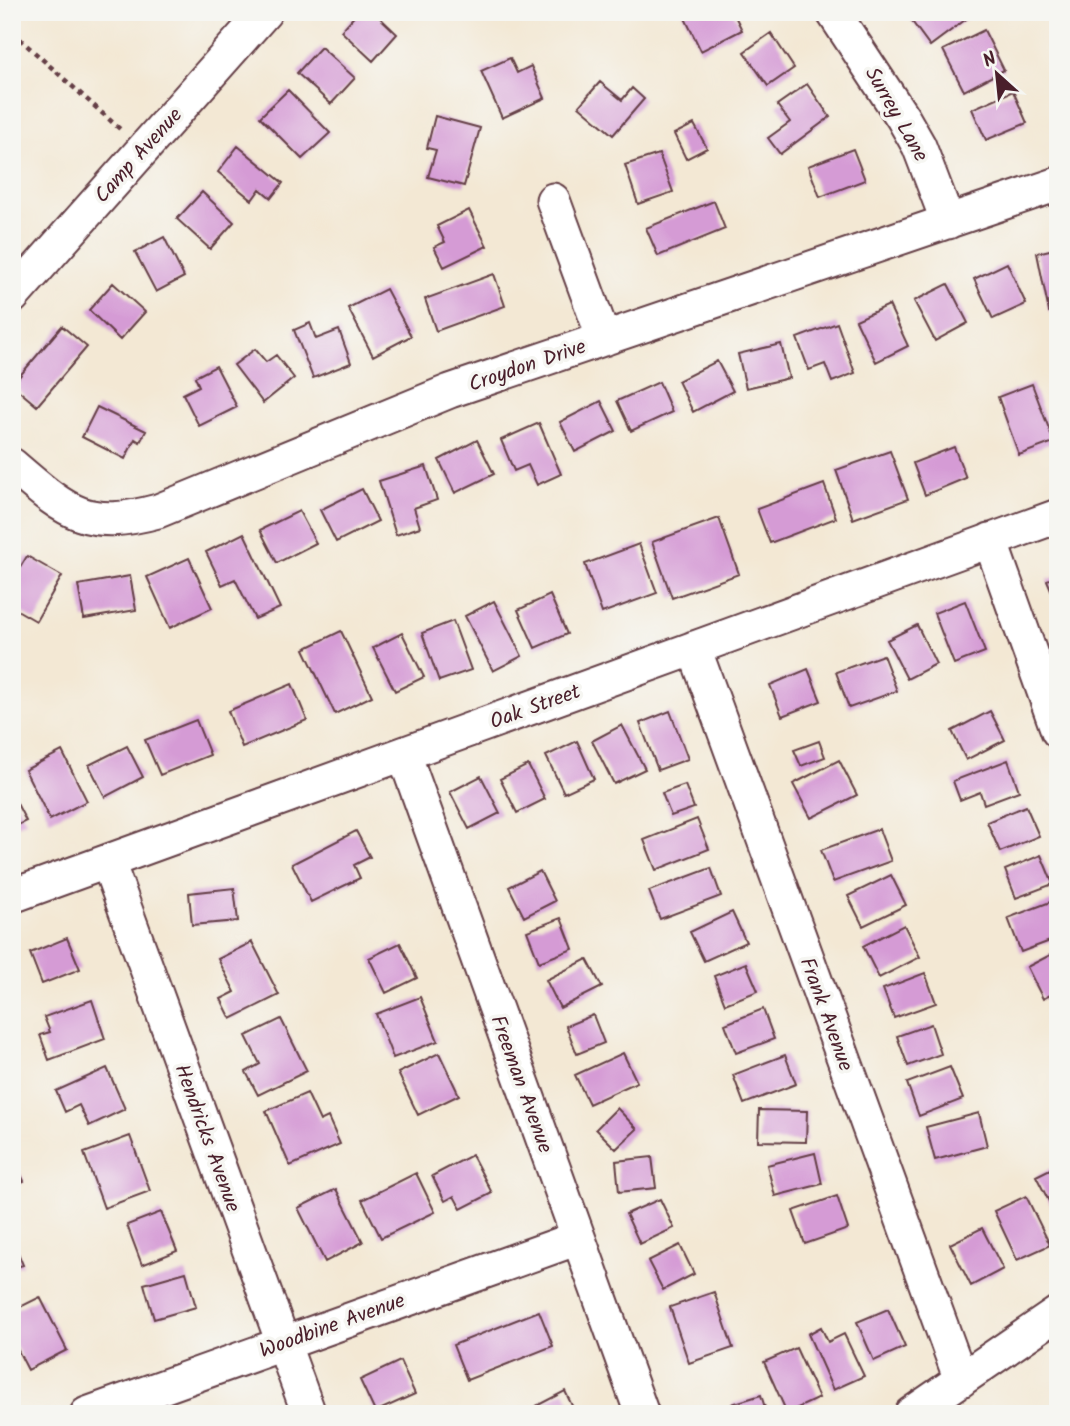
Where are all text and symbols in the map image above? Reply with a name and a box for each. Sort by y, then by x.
north arrow [962,38,1032,108]
text: N [978,45,1002,77]
street label: Surrey Lane [855,61,936,169]
street label: Camp Avenue [87,100,192,211]
street label: Croydon Drive [464,331,591,402]
street label: Oak Street [486,675,586,739]
street label: Frank Avenue [790,953,862,1077]
street label: Freeman Avenue [480,1011,561,1159]
street label: Hendricks Avenue [164,1060,249,1218]
street label: Woodbine Avenue [255,1285,410,1368]

